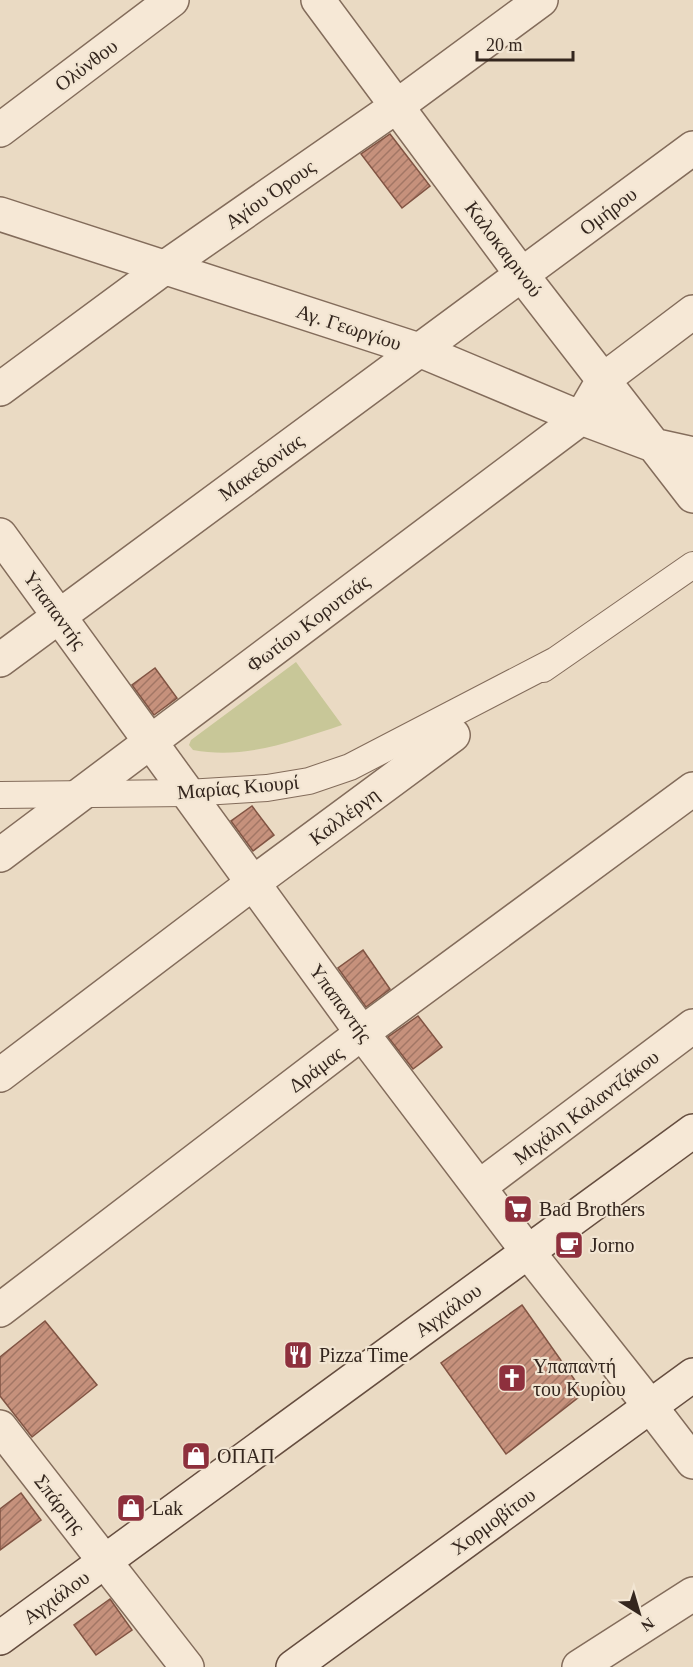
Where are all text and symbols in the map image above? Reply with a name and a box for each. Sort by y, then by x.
scale bar [477,24,573,62]
street label: Ολύνθου [51,34,122,96]
text: 20 m [486,35,523,55]
street label: Αγίου Όρους [221,155,320,234]
street label: Ομήρου [575,182,641,240]
street label: Καλοκαιρινού [460,197,547,302]
street label: Αγ. Γεωργίου [293,300,404,355]
street label: Μακεδονίας [214,429,308,505]
street label: Υπαπαντής [19,567,91,654]
street label: Φωτίου Κορυτσάς [242,570,374,677]
street label: Μαρίας Κιουρί [176,771,300,804]
street label: Καλλέργη [305,783,384,850]
street label: Υπαπαντής [305,960,377,1047]
street label: Δράμας [284,1041,348,1097]
street label: Μιχάλη Καλαντζάκου [509,1045,664,1170]
supermarket icon: Bad Brothers [502,1193,534,1225]
place label: Bad Brothers [539,1198,645,1220]
cafe icon: Jorno [553,1229,585,1261]
place label: Jorno [590,1234,634,1256]
street label: Αγχιάλου [411,1279,486,1342]
restaurant icon: Pizza Time [282,1339,314,1371]
place label: Pizza Time [319,1344,409,1366]
place label: Υπαπαντή του Κυρίου [533,1355,626,1401]
church icon: Υπαπαντή του Κυρίου [496,1362,528,1394]
shop icon: ΟΠΑΠ [180,1440,212,1472]
place label: ΟΠΑΠ [217,1445,275,1467]
street label: Σπάρτης [29,1470,90,1538]
street label: Χορμοβίτου [447,1483,540,1560]
shop icon: Lak [115,1492,147,1524]
place label: Lak [152,1497,183,1519]
street label: Αγχιάλου [19,1566,94,1629]
north arrow [609,1583,669,1643]
text: N [638,1614,657,1635]

